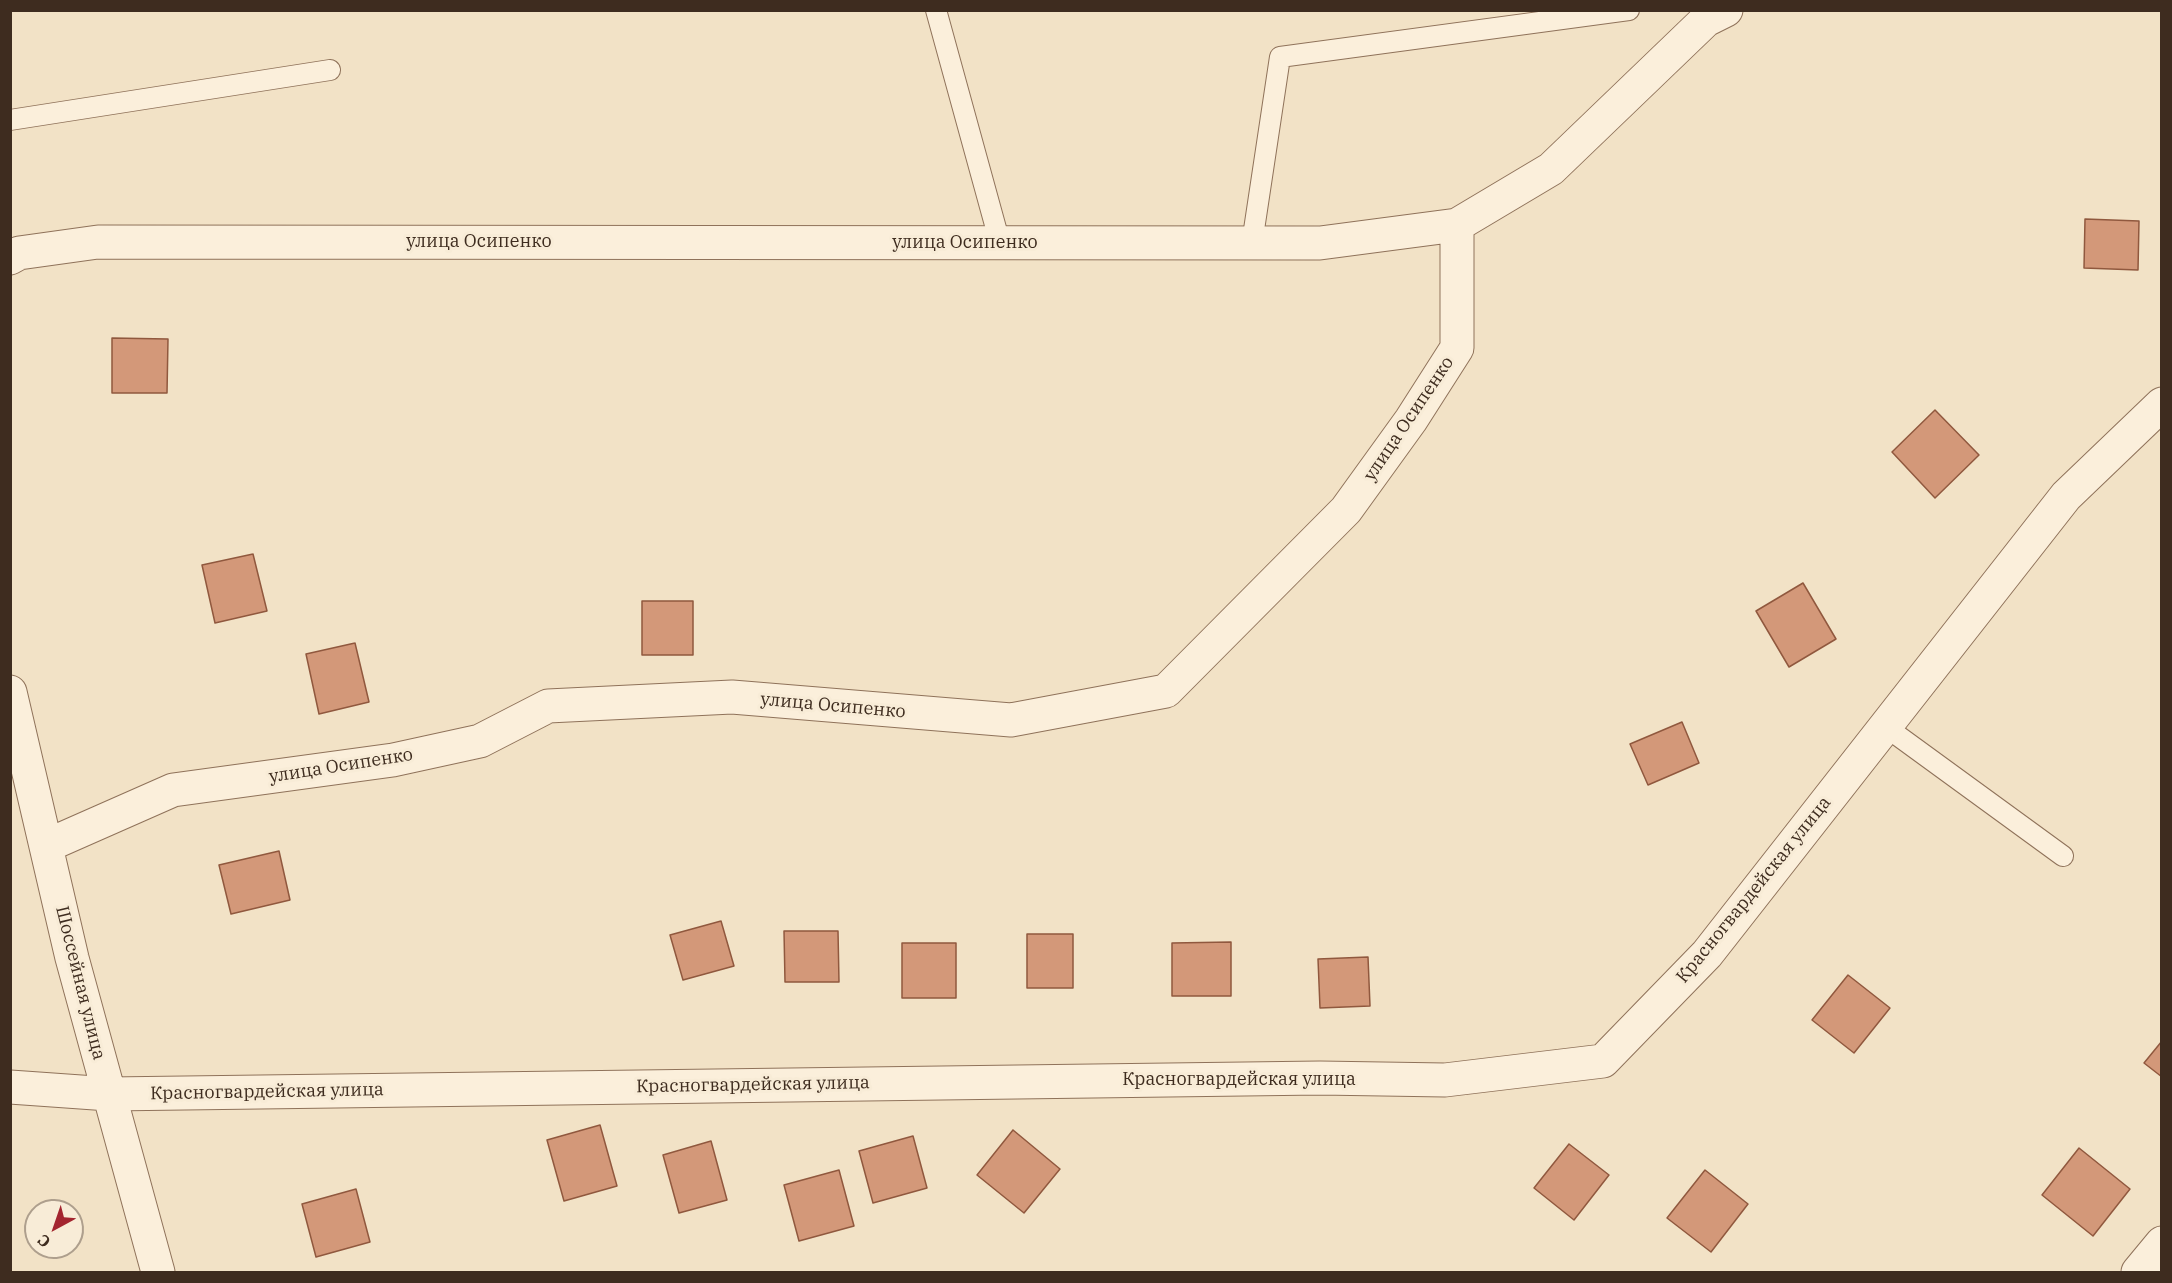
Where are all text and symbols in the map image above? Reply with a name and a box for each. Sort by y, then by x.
street label: улица Осипенко [406,231,552,253]
street label: улица Осипенко [892,232,1038,254]
street label: улица Осипенко [1359,353,1459,485]
street label: улица Осипенко [760,689,906,723]
street label: улица Осипенко [267,744,415,788]
street label: Красногвардейская улица [1672,792,1836,988]
street label: Шоссейная улица [50,904,110,1062]
street label: Красногвардейская улица [1122,1069,1356,1091]
street label: Красногвардейская улица [636,1072,870,1098]
street label: Красногвардейская улица [150,1079,384,1105]
north arrow [24,1199,84,1259]
text: С [33,1230,54,1252]

